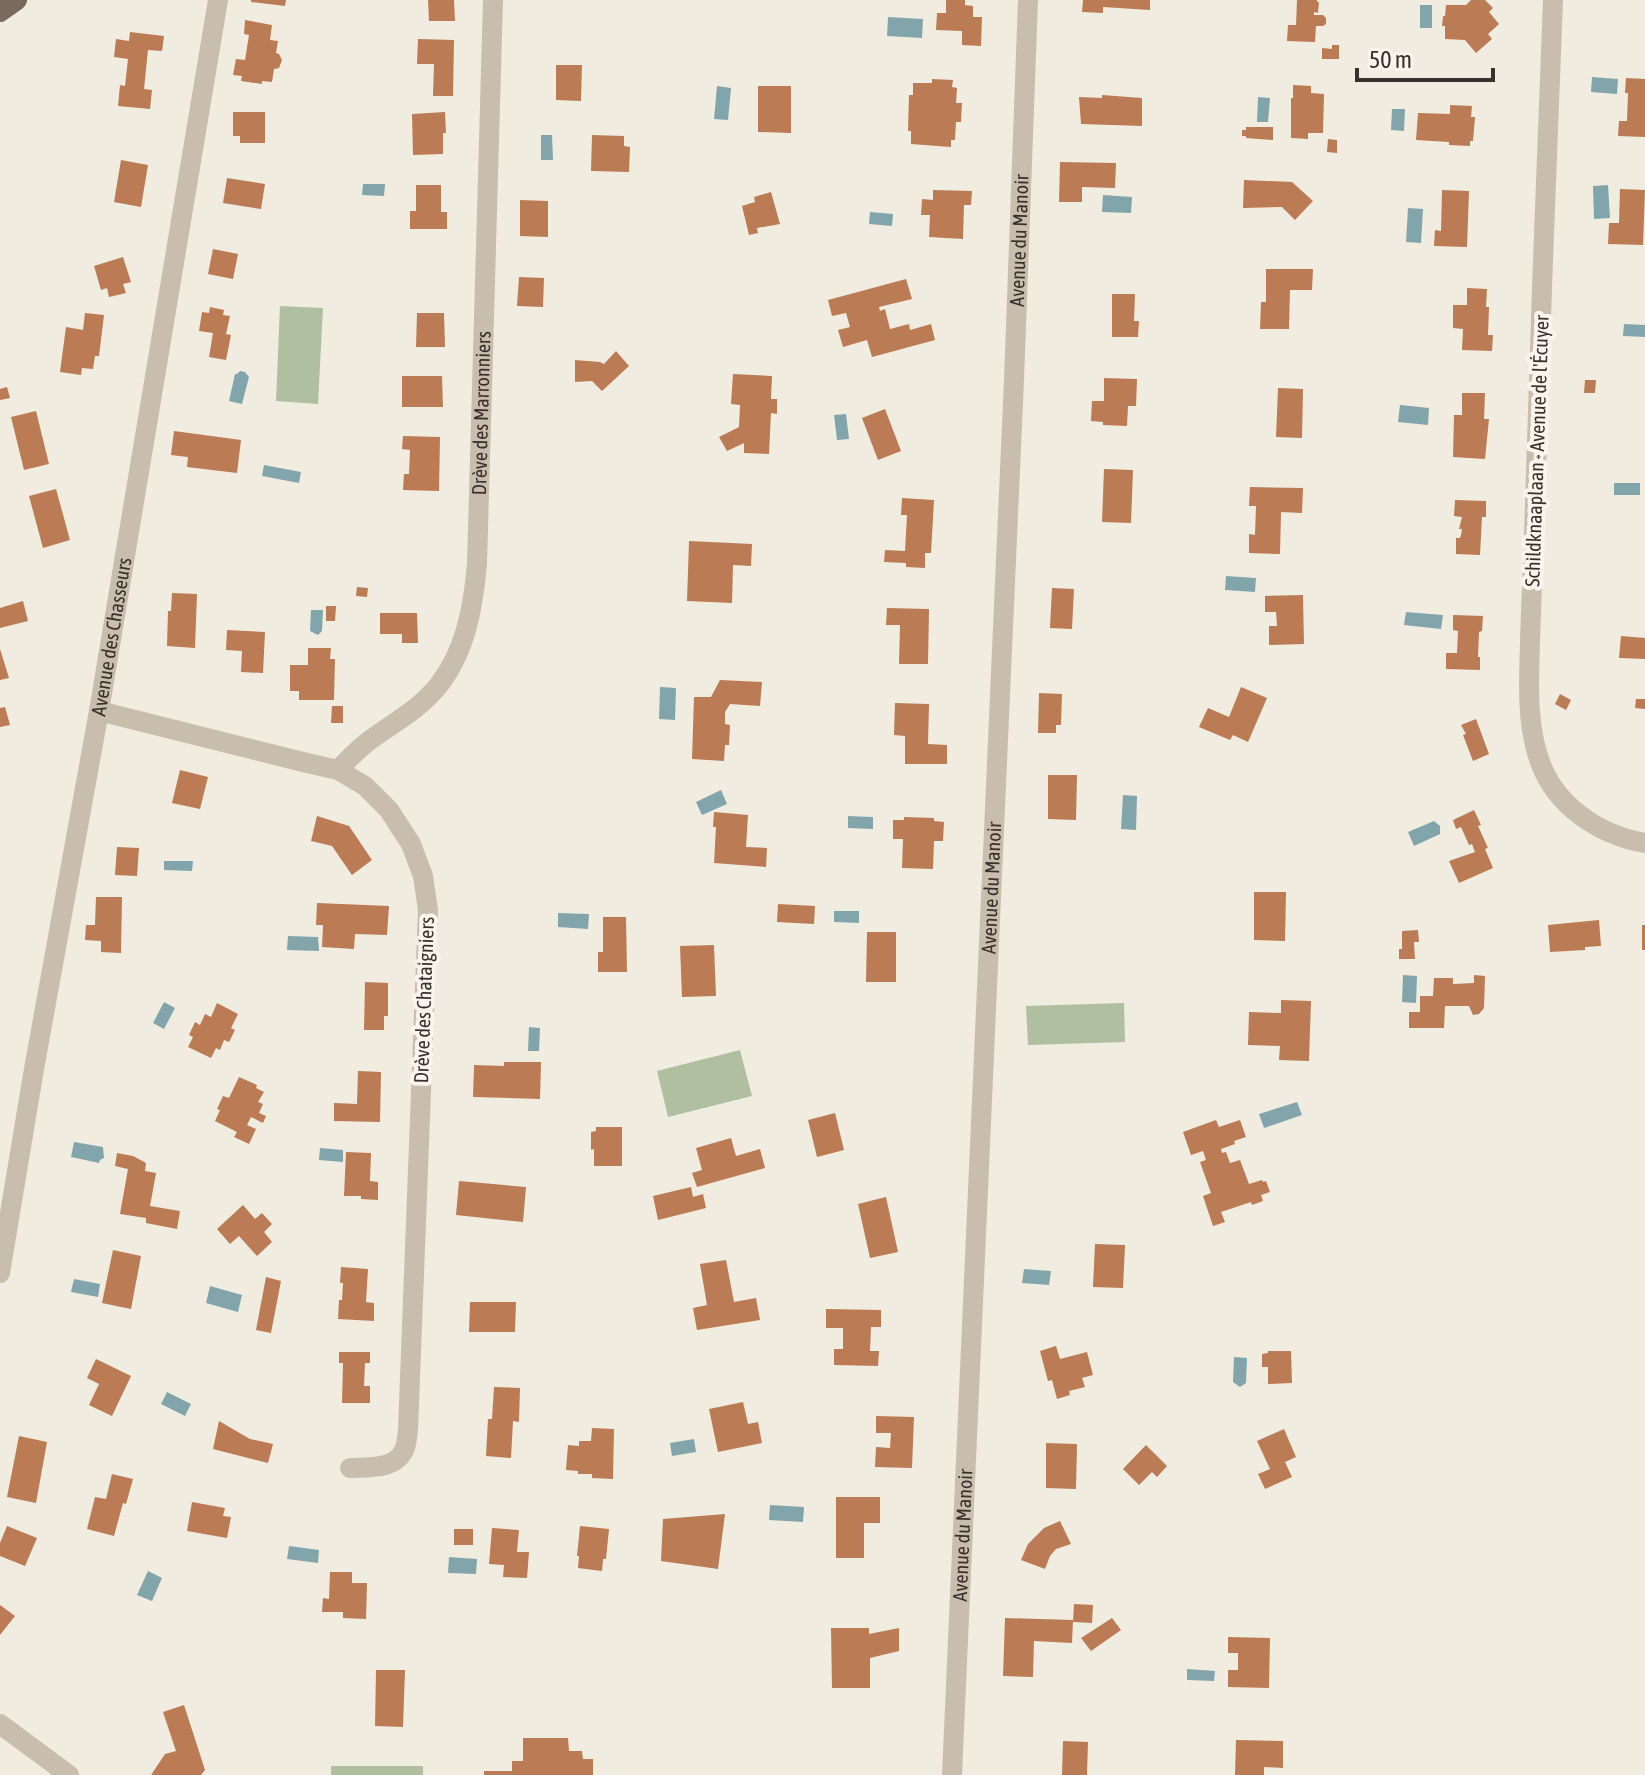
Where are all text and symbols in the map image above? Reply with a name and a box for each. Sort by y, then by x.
scale bar [1357,32,1493,82]
text: 50 m [1369,46,1412,73]
street label: Avenue du Manoir [1005,173,1033,307]
street label: Schildknaaplaan - Avenue de l'Écuyer [1520,314,1553,587]
street label: Drève des Marronniers [467,331,495,496]
street label: Avenue des Chasseurs [86,556,136,718]
street label: Avenue du Manoir [976,820,1005,955]
street label: Drève des Chataigniers [409,916,438,1084]
street label: Avenue du Manoir [948,1467,977,1602]

